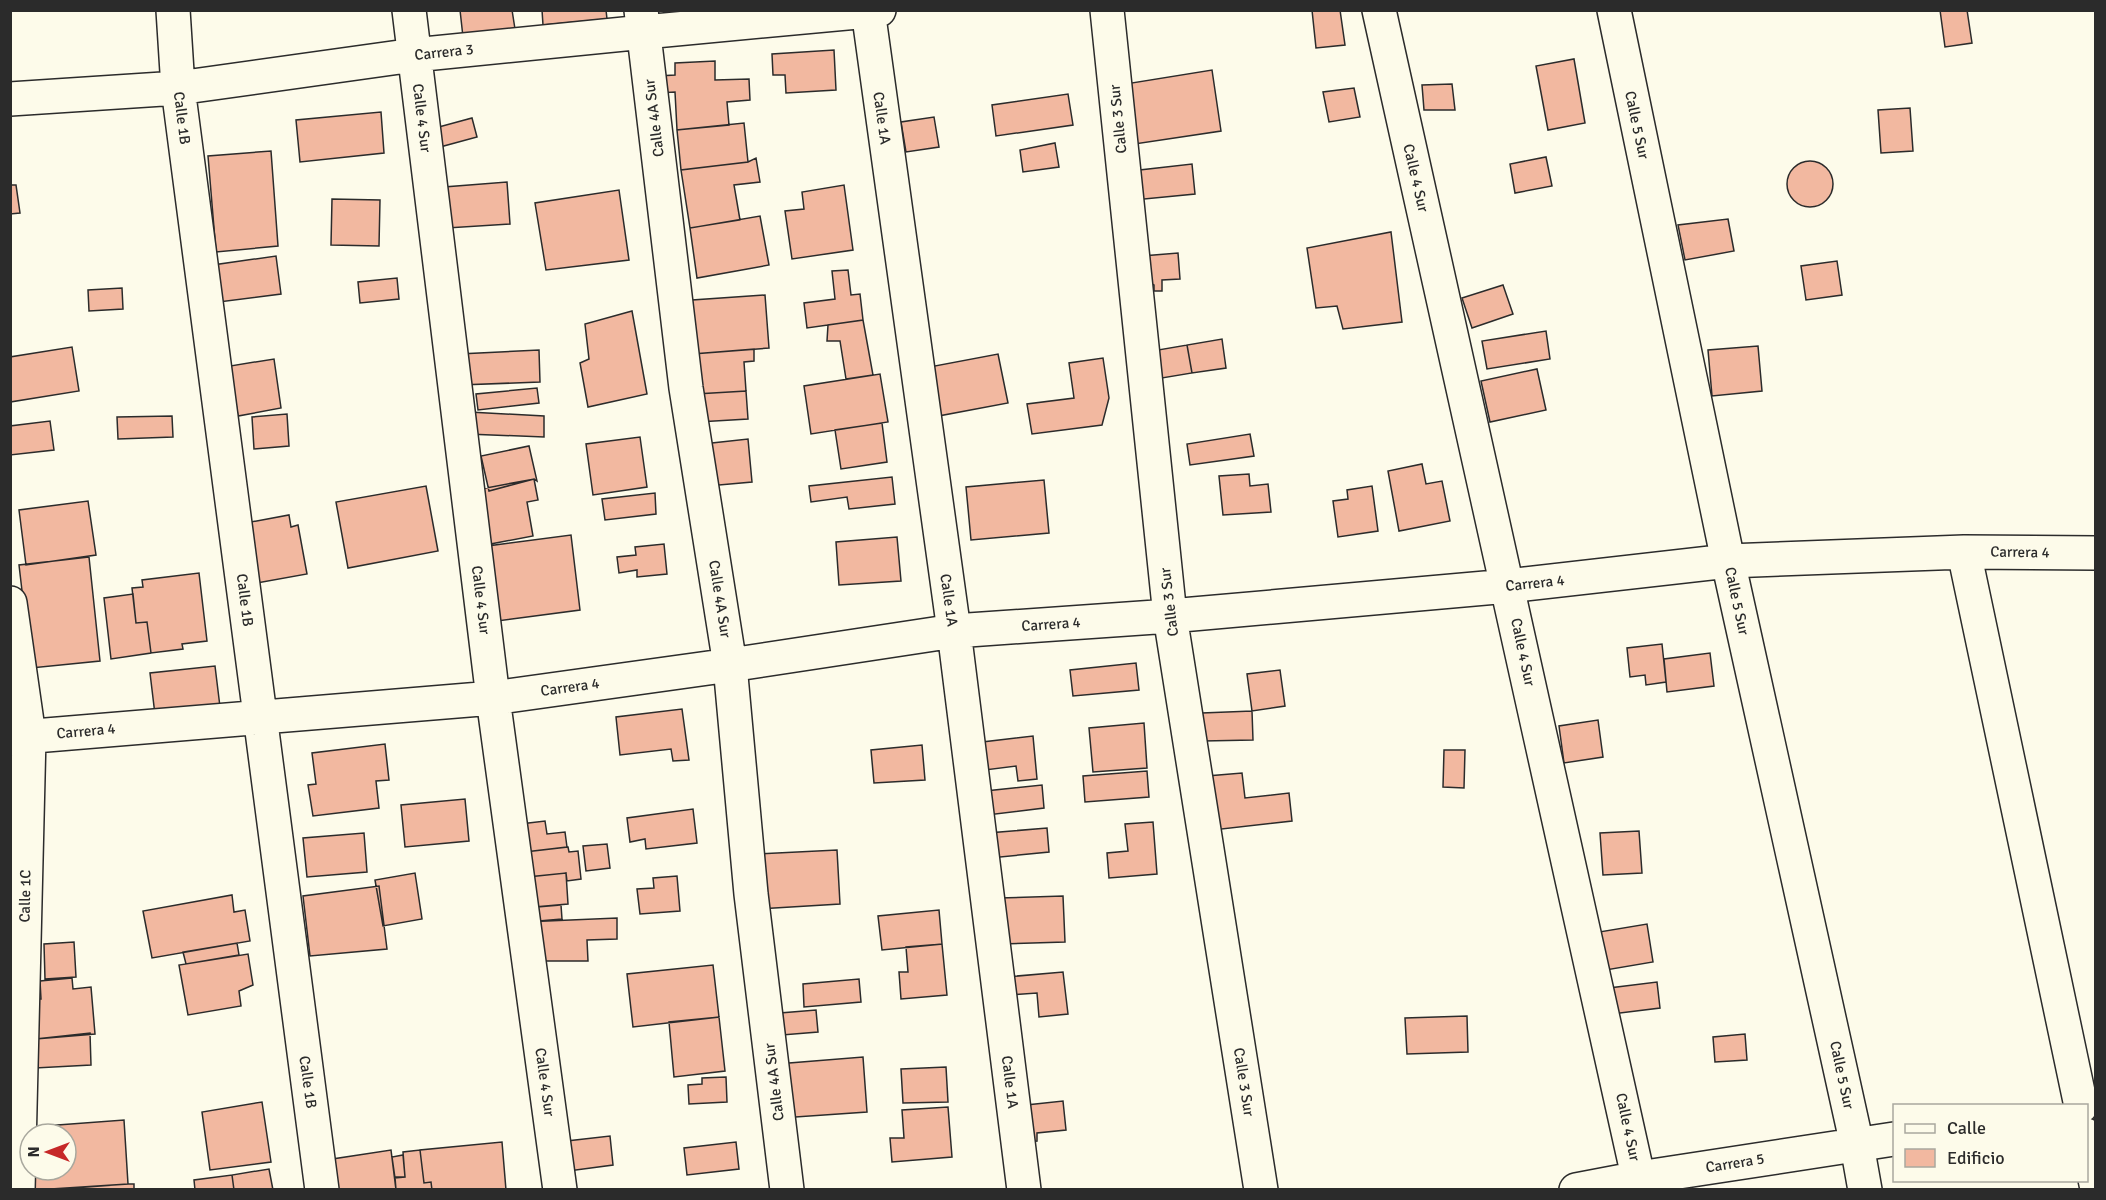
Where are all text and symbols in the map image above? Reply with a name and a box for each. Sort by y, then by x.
street label: Carrera 3 [414,40,474,64]
street label: Calle 4A Sur [640,77,668,158]
street label: Calle 4 Sur [409,82,435,154]
street label: Calle 3 Sur [1105,83,1131,154]
street label: Calle 5 Sur [1621,89,1653,161]
street label: Calle 1A [869,90,895,146]
street label: Calle 1B [170,91,194,145]
street label: Calle 4 Sur [1399,142,1433,214]
street label: Carrera 4 [1990,542,2050,562]
street label: Calle 4A Sur [705,559,735,640]
street label: Calle 4 Sur [468,564,494,636]
street label: Calle 5 Sur [1721,565,1753,637]
street label: Calle 3 Sur [1156,566,1182,638]
street label: Carrera 4 [1505,571,1565,595]
street label: Calle 1A [936,572,962,628]
street label: Calle 1B [233,573,257,627]
street label: Carrera 4 [1021,613,1081,635]
street label: Calle 4 Sur [1507,616,1539,688]
street label: Carrera 4 [539,674,601,700]
street label: Carrera 4 [56,719,116,743]
street label: Calle 1C [16,869,34,923]
street label: Calle 5 Sur [1826,1039,1858,1111]
street label: Calle 4A Sur [760,1041,788,1122]
street label: Calle 4 Sur [531,1046,559,1118]
street label: Calle 3 Sur [1230,1046,1258,1118]
street label: Calle 1B [295,1054,321,1110]
street label: Calle 1A [998,1055,1022,1109]
street label: Calle 4 Sur [1612,1091,1644,1163]
legend [1893,1104,2088,1182]
text: Calle [1947,1117,1986,1139]
north arrow [18,1122,78,1182]
text: N [24,1146,44,1158]
text: Edificio [1947,1147,2005,1169]
street label: Carrera 5 [1704,1149,1766,1177]

